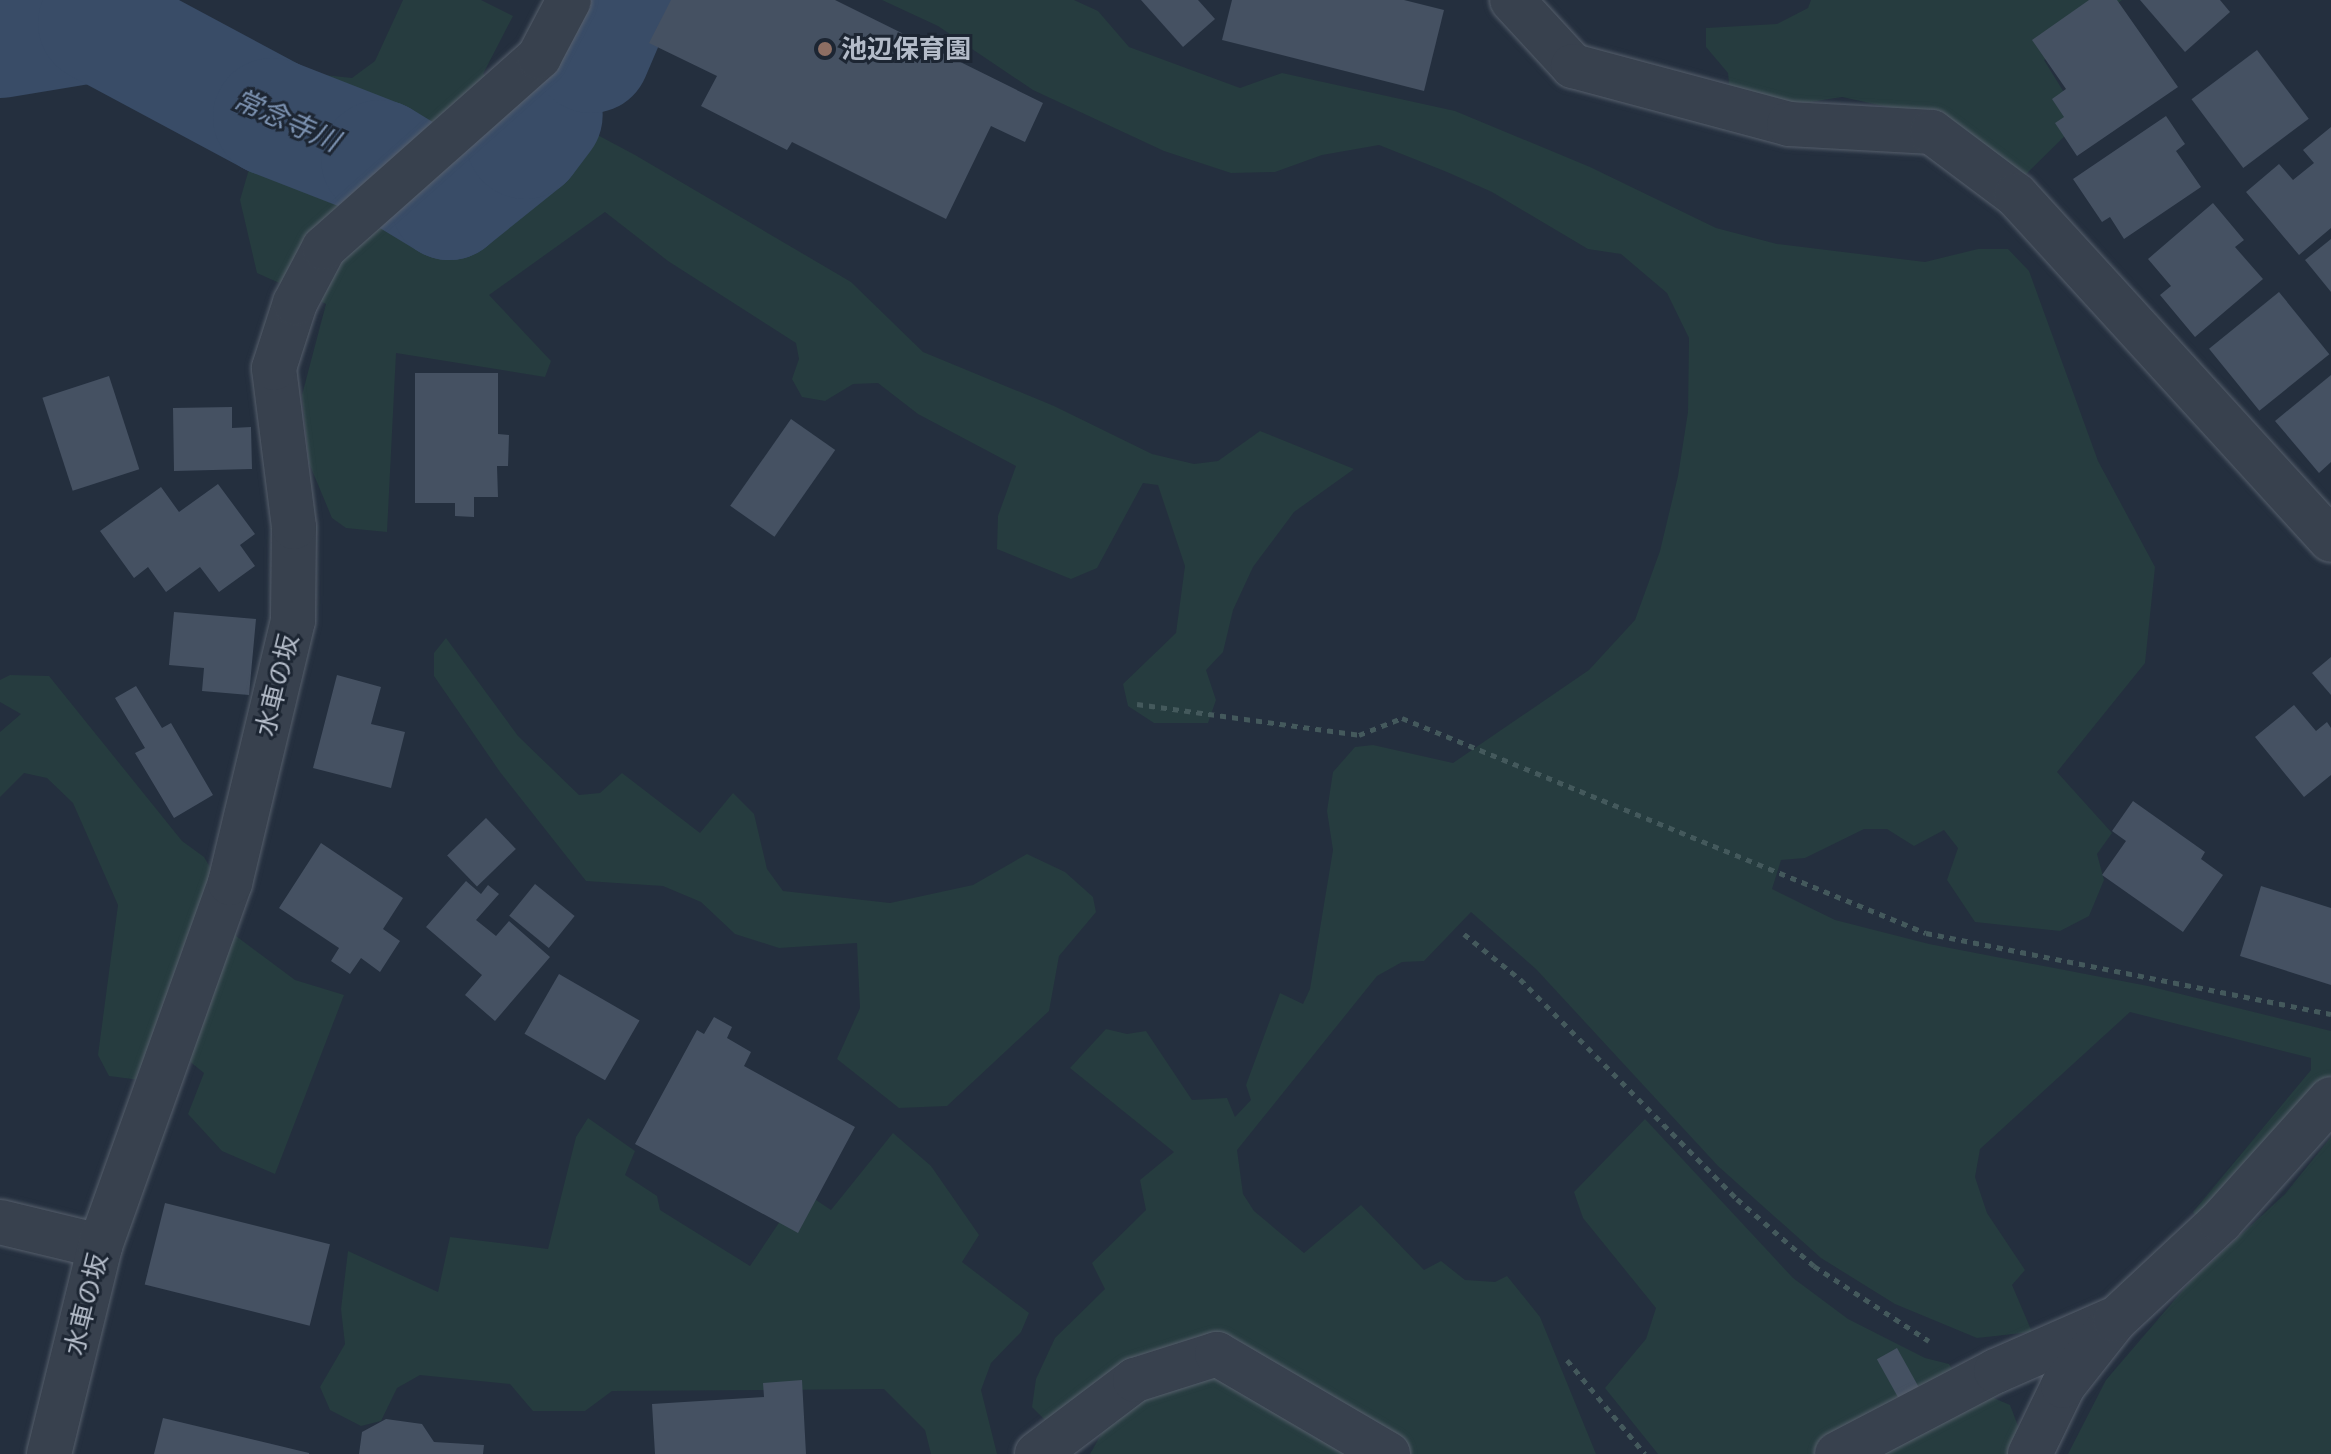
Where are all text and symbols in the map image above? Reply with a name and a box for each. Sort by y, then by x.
place label: 池辺保育園 [841,33,971,65]
marker: 池辺保育園 [816,40,834,58]
water label: 常念寺川 [229,81,345,157]
street label: 水車の坂 [249,631,305,739]
street label: 水車の坂 [58,1250,114,1358]

